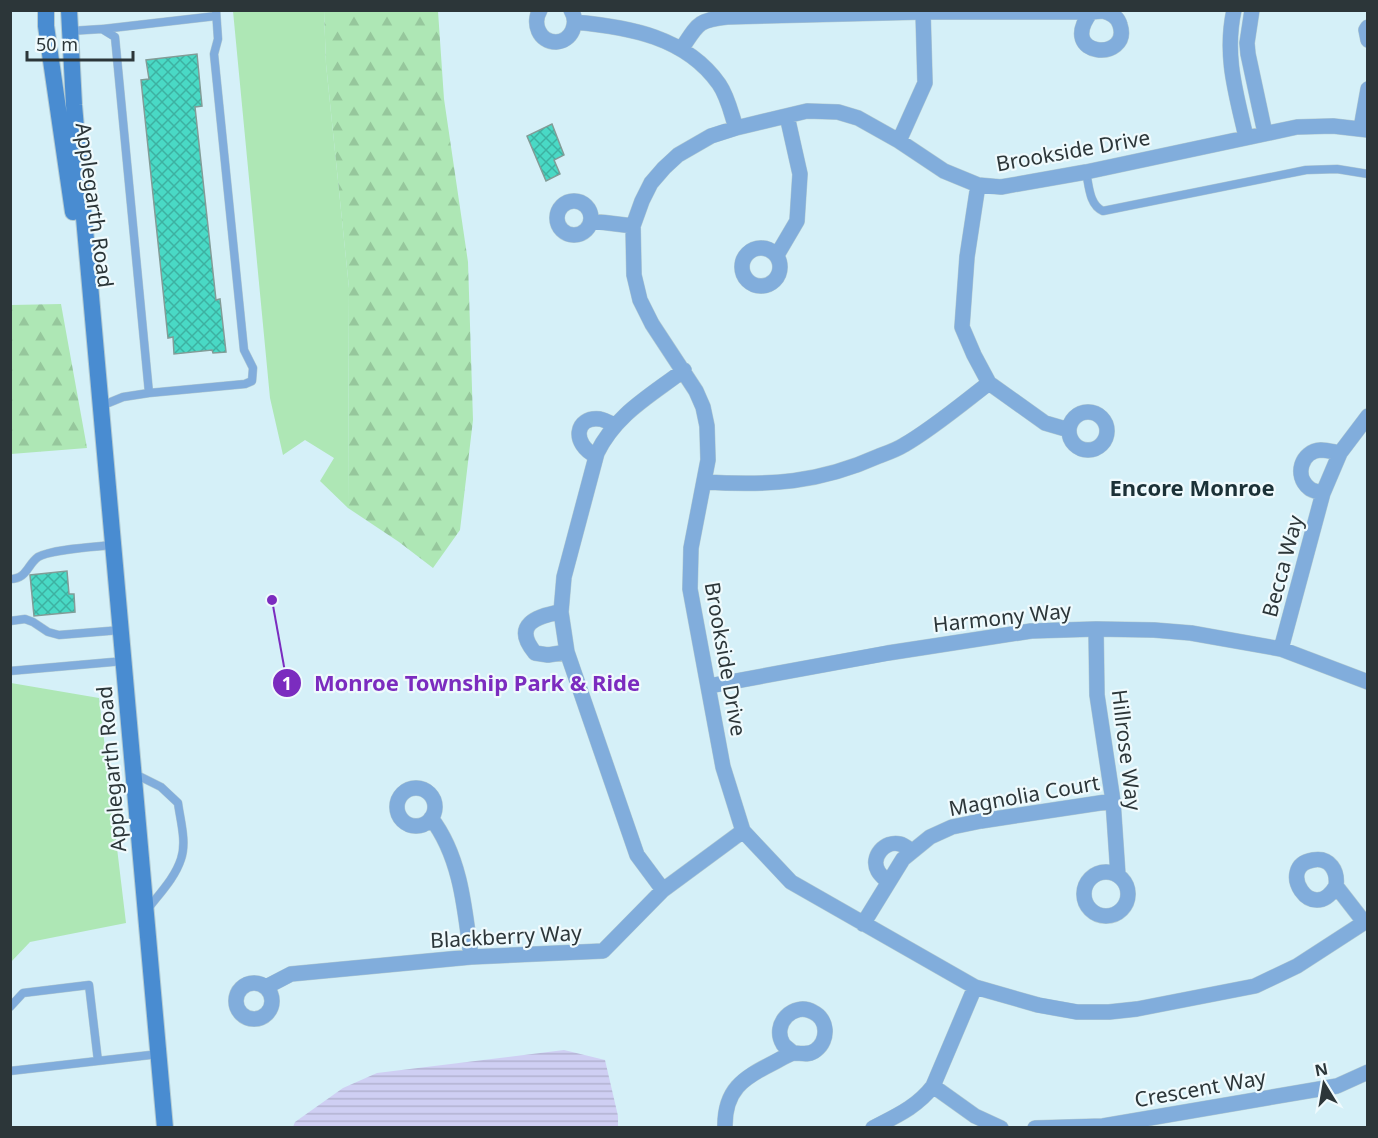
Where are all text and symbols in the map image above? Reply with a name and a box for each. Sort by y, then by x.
scale bar [27,24,134,62]
text: 50 m [36,32,78,56]
street label: Applegarth Road [70,121,120,289]
street label: Brookside Drive [994,123,1152,177]
district label: Encore Monroe [1109,472,1275,502]
street label: Becca Way [1255,512,1309,620]
street label: Brookside Drive [699,580,753,738]
street label: Harmony Way [931,596,1073,638]
callout: Monroe Township Park & Ride [272,663,653,703]
text: Monroe Township Park & Ride [314,667,640,697]
text: 1 [282,671,292,695]
street label: Applegarth Road [90,685,132,853]
street label: Hillrose Way [1106,688,1148,812]
street label: Magnolia Court [946,768,1102,822]
street label: Blackberry Way [429,918,583,954]
north arrow [1294,1054,1354,1114]
text: N [1313,1057,1330,1081]
street label: Crescent Way [1132,1063,1268,1113]

